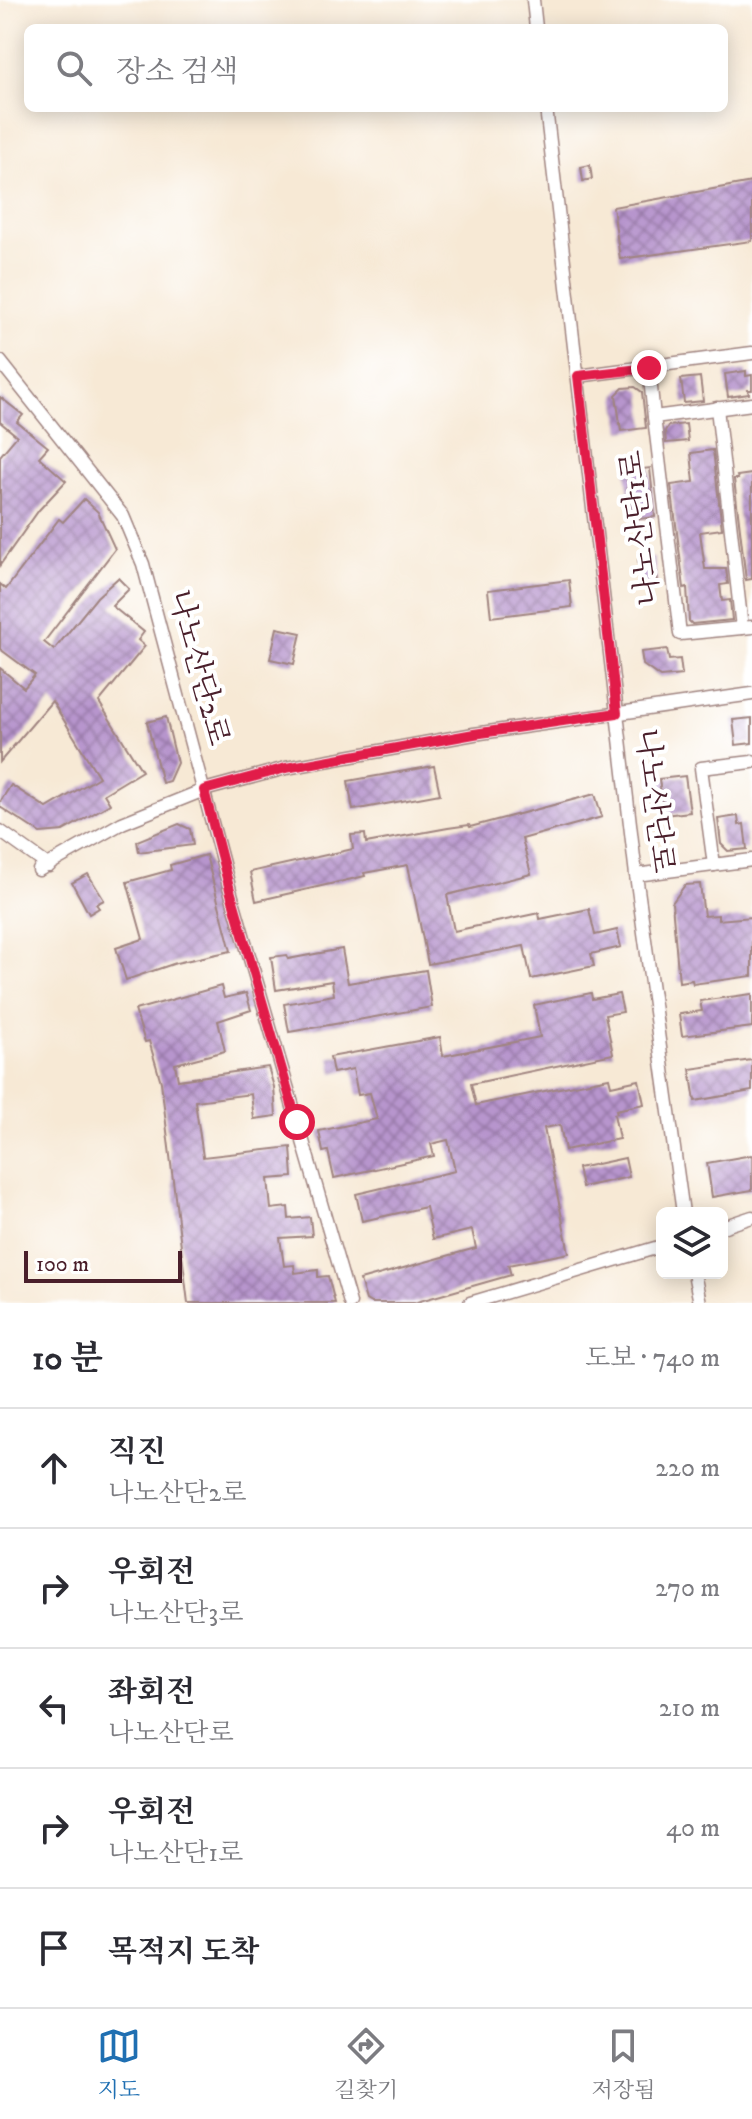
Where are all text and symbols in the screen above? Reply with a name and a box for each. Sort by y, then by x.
search box [24,24,728,112]
icon: search [52,46,96,90]
text: 장소 검색 [116,54,238,91]
route end [631,350,667,386]
street label: 나노산단1로 [613,448,669,608]
street label: 나노산단2로 [159,586,237,750]
street label: 나노산단로 [627,727,681,875]
route start [279,1104,315,1140]
map controls [656,1207,728,1279]
button: layers [656,1207,728,1279]
scale bar [24,1247,182,1283]
text: 100 m [36,1251,89,1278]
text: 10 분 [32,1338,103,1380]
text: 도보 · 740 m [585,1342,720,1375]
text: 직진 [108,1434,166,1471]
icon: ahead [32,1446,76,1490]
text: 220 m [655,1452,720,1485]
text: 나노산단2로 [108,1477,246,1510]
text: 우회전 [108,1554,195,1591]
icon: right [32,1566,76,1610]
text: 270 m [655,1572,720,1605]
text: 나노산단3로 [108,1597,243,1630]
text: 좌회전 [108,1674,195,1711]
icon: left [32,1686,76,1730]
text: 210 m [659,1692,720,1725]
text: 나노산단로 [108,1717,234,1750]
text: 우회전 [108,1794,195,1831]
icon: right [32,1806,76,1850]
text: 40 m [666,1812,720,1845]
text: 나노산단1로 [108,1837,243,1870]
icon: arrive [32,1926,76,1970]
text: 목적지 도착 [108,1934,259,1971]
tab: 지도 [97,2024,141,2104]
tab: 길찾기 [334,2024,398,2104]
tab: 저장됨 [591,2024,655,2104]

